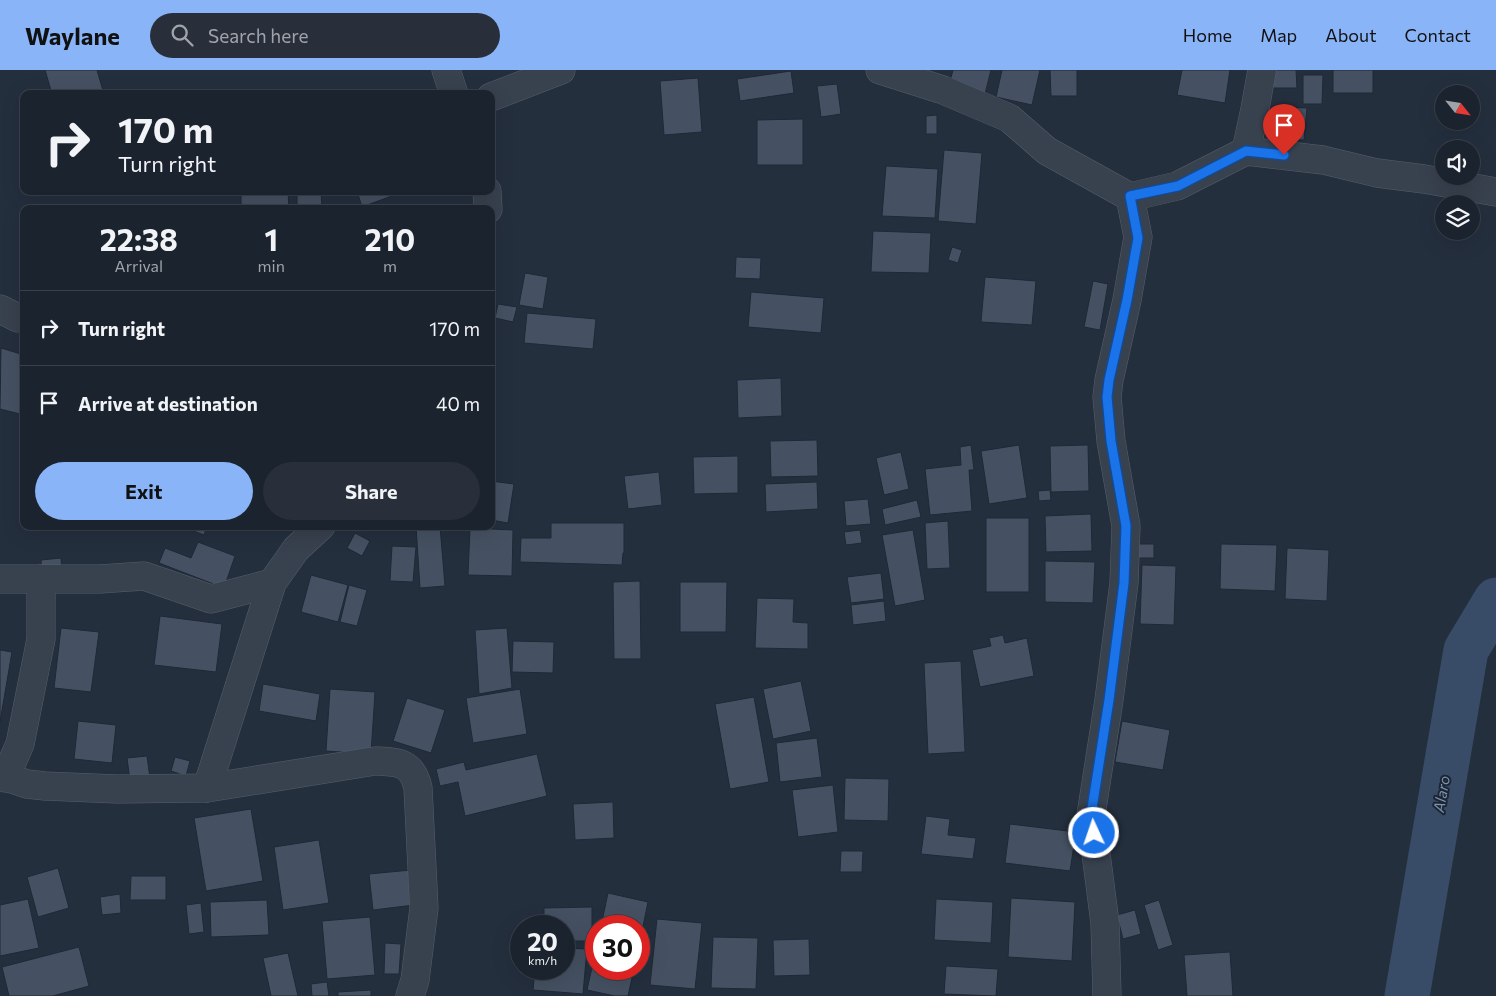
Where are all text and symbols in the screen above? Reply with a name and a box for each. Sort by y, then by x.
search box [150,13,500,58]
text: Waylane [25,21,120,50]
icon: search [168,21,196,49]
text: Search here [208,24,308,47]
text: Home [1183,24,1232,46]
text: Map [1260,24,1297,46]
text: About [1325,24,1377,46]
text: Contact [1405,24,1471,46]
north arrow [1435,85,1480,130]
map controls [1435,85,1480,240]
pin [1263,104,1305,155]
text: 170 m [118,107,213,150]
icon: right [35,110,100,175]
icon: arrive [1270,111,1298,139]
button: sound [1435,140,1480,185]
text: Turn right [118,150,216,177]
button: layers [1435,195,1480,240]
text: 22:38 [100,220,178,257]
text: 1 [264,220,278,257]
text: 210 [365,220,415,257]
text: Arrival [115,256,163,275]
text: min [258,256,285,275]
text: m [383,256,397,275]
icon: right [35,314,63,342]
text: Turn right [78,317,165,340]
text: 170 m [429,317,480,340]
icon: arrive [35,389,63,417]
text: Arrive at destination [78,392,258,415]
text: 40 m [436,392,480,415]
button: Exit [35,462,253,520]
button: Share [263,462,480,520]
water label: Alaro [1429,774,1453,814]
position arrow [1067,806,1119,858]
speed limit sign: 30 [585,915,650,980]
text: 20 [527,926,558,956]
text: km/h [528,953,557,967]

